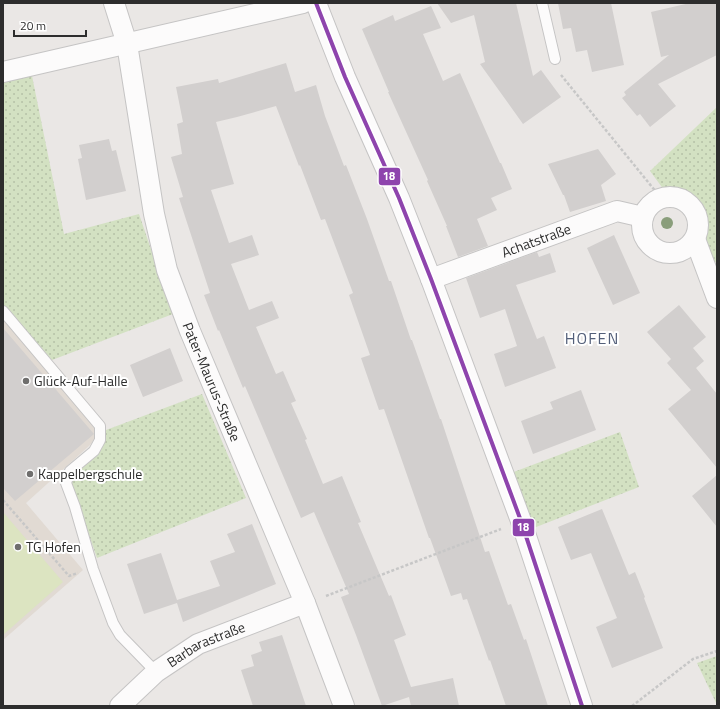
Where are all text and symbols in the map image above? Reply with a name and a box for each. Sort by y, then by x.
scale bar [14,12,86,38]
text: 20 m [20,16,46,35]
line badge: 18 [378,167,401,186]
text: 18 [383,168,395,184]
street label: Achatstraße [498,218,574,262]
street label: Pater-Maurus-Straße [178,319,246,444]
district label: HOFEN [565,326,619,350]
place label: Glück-Auf-Halle [34,370,128,391]
marker: Glück-Auf-Halle [21,376,31,386]
place label: Kappelbergschule [38,463,142,484]
marker: Kappelbergschule [25,469,35,479]
line badge: 18 [512,518,535,537]
text: 18 [517,519,529,535]
place label: TG Hofen [26,536,81,557]
marker: TG Hofen [13,542,23,552]
street label: Barbarastraße [162,616,248,672]

